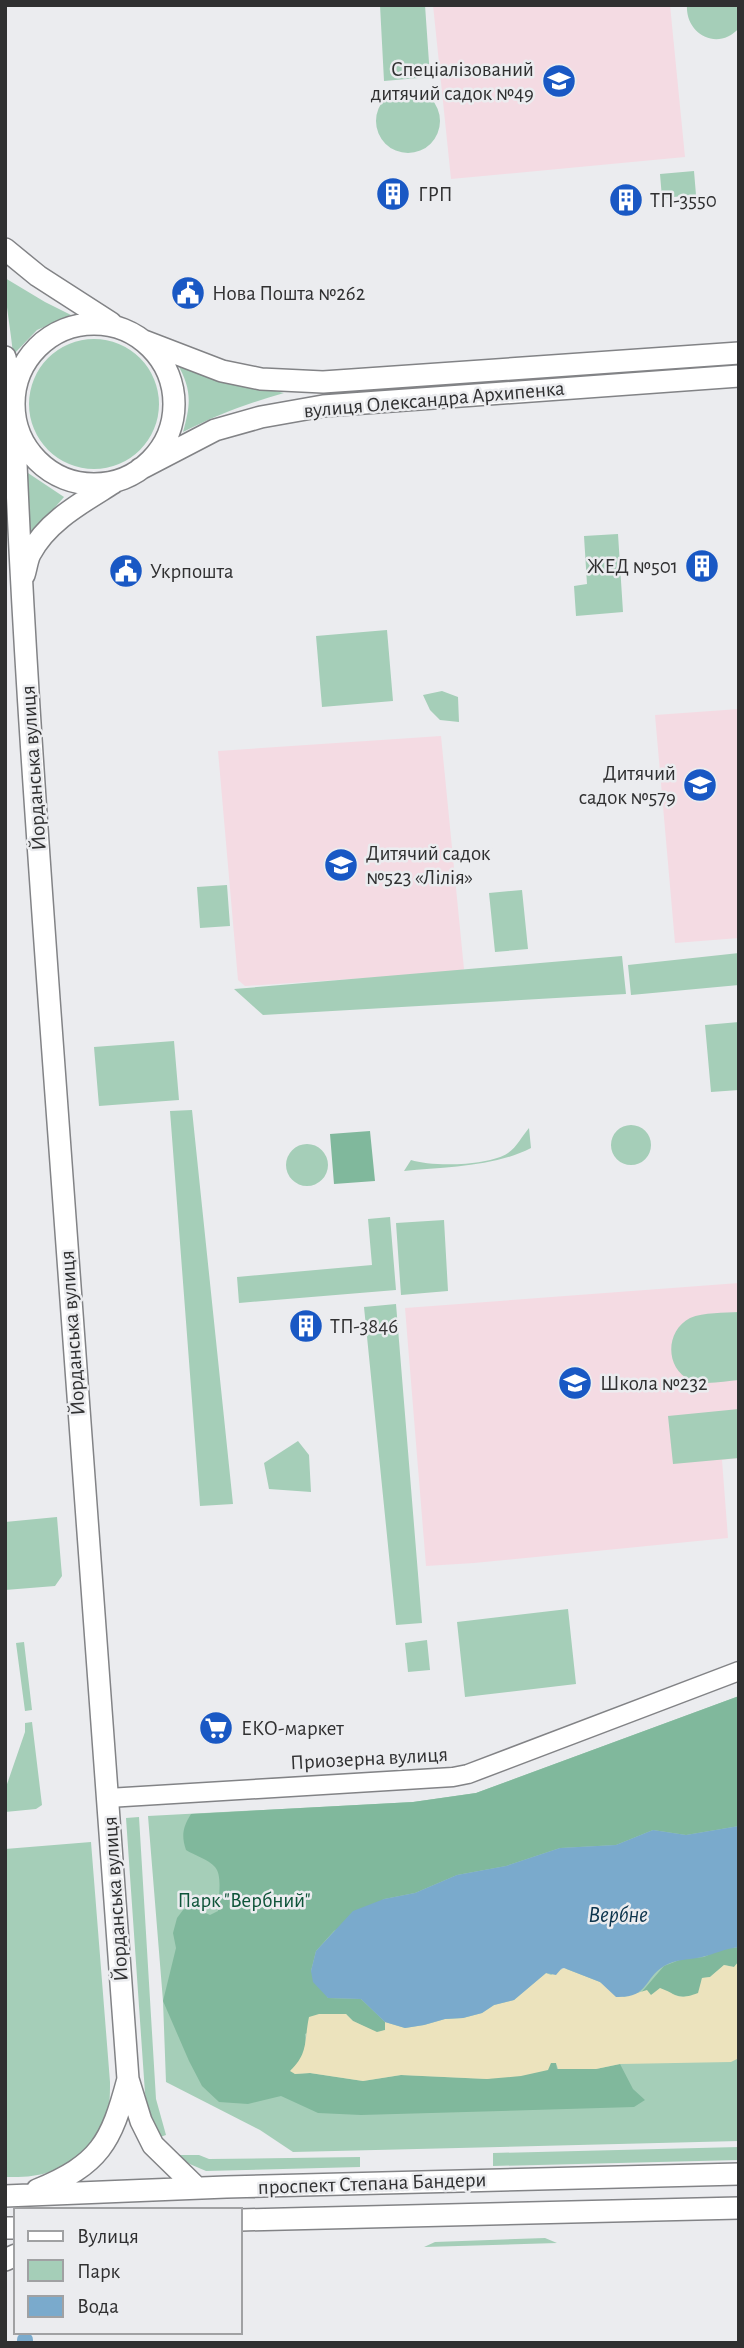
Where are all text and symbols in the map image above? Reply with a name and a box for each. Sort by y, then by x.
place label: Спеціалізований дитячий садок №49 [371,59,534,104]
school or university icon: Спеціалізований дитячий садок №49 [540,62,578,100]
building icon: ГРП [374,175,412,213]
building icon: ТП-3550 [607,181,645,219]
place label: ГРП [418,184,453,205]
place label: ТП-3550 [650,190,717,211]
public building icon: Нова Пошта №262 [169,274,207,312]
place label: Нова Пошта №262 [212,283,365,304]
street label: вулиця Олександра Архипенка [303,378,566,421]
building icon: ЖЕД №501 [683,547,721,585]
public building icon: Укрпошта [107,552,145,590]
place label: ЖЕД №501 [587,556,678,577]
place label: Укрпошта [150,561,234,582]
street label: Йорданська вулиця [16,685,50,851]
place label: Дитячий садок №579 [579,763,676,808]
school or university icon: Дитячий садок №579 [681,766,719,804]
place label: Дитячий садок №523 «Лілія» [366,843,491,888]
school or university icon: Дитячий садок №523 «Лілія» [322,846,360,884]
street label: Йорданська вулиця [55,1250,89,1416]
building icon: ТП-3846 [287,1307,325,1345]
place label: ТП-3846 [330,1316,398,1337]
school or university icon: Школа №232 [556,1364,594,1402]
place label: Школа №232 [600,1373,708,1394]
supermarket icon: ЕКО-маркет [197,1709,235,1747]
place label: ЕКО-маркет [241,1718,344,1739]
street label: Приозерна вулиця [290,1744,449,1773]
street label: Йорданська вулиця [98,1816,132,1982]
park label: Парк "Вербний" [177,1890,311,1911]
water label: Вербне [588,1904,648,1927]
street label: проспект Степана Бандери [257,2169,487,2198]
legend [14,2208,242,2334]
text: Вулиця [77,2226,139,2247]
text: Парк [77,2261,121,2282]
text: Вода [77,2296,119,2317]

